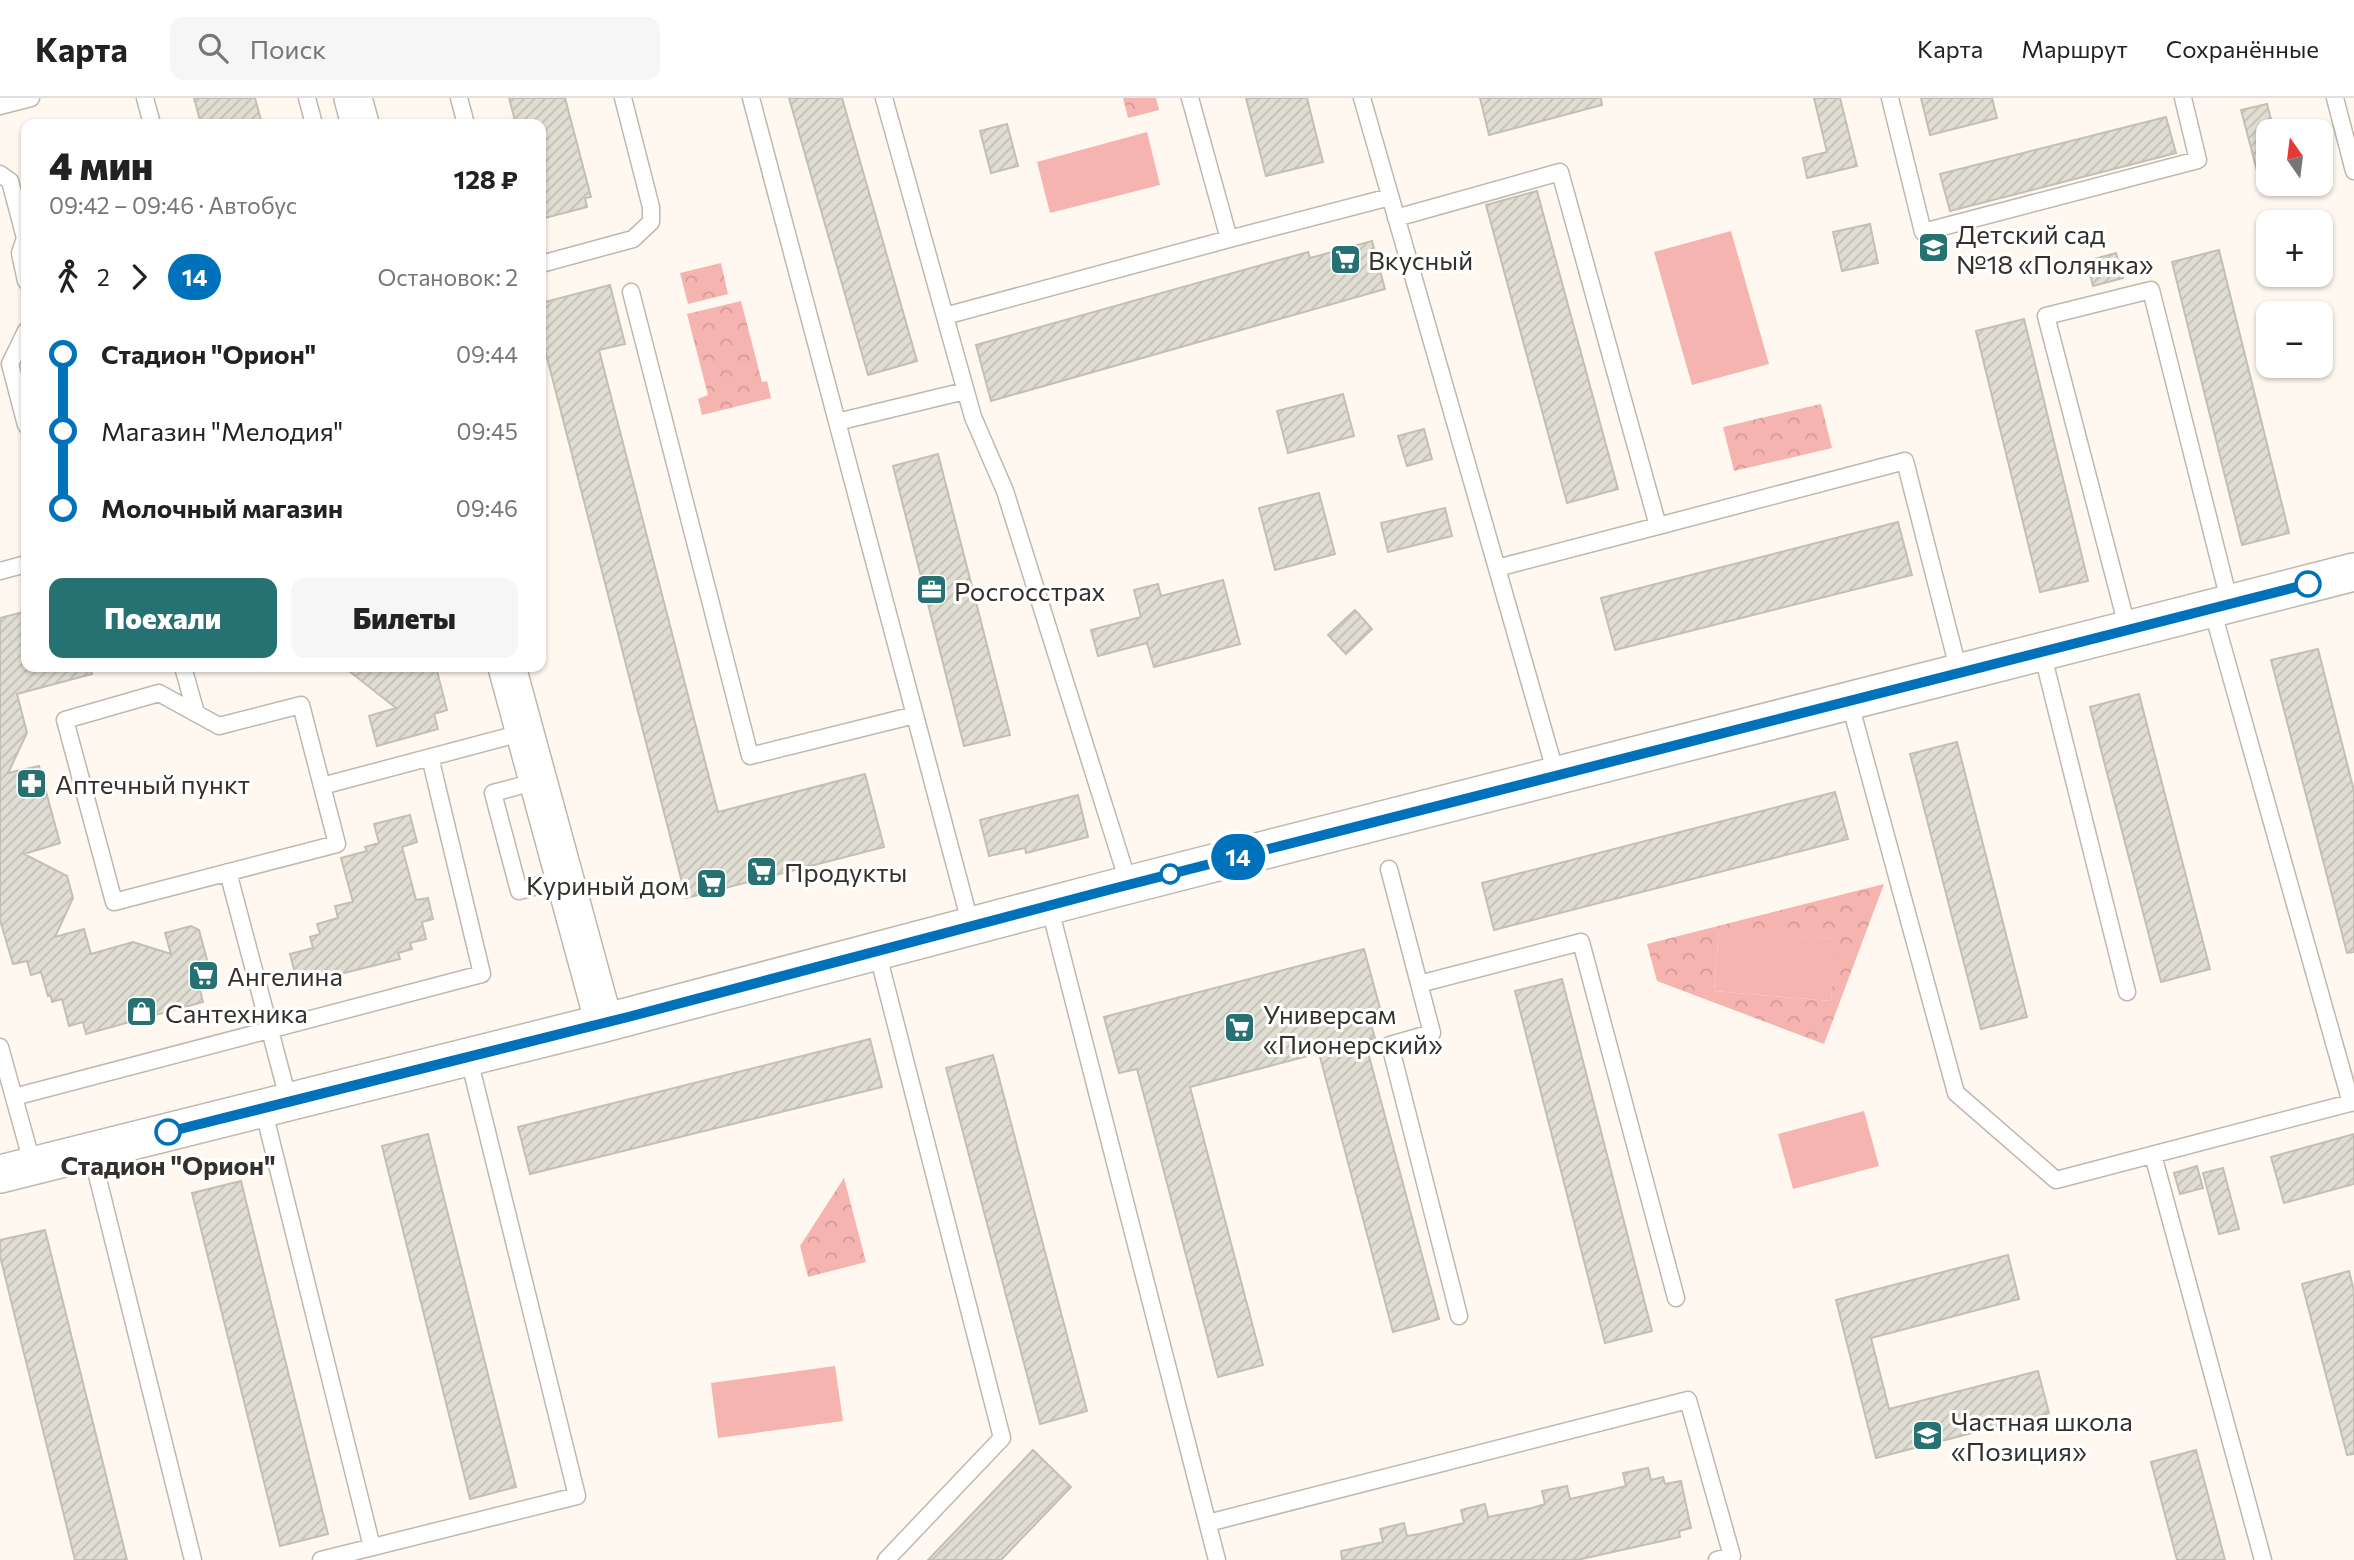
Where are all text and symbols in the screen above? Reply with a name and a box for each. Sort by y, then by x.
search box [170,17,660,80]
text: Карта [35,28,128,69]
icon: search [194,29,232,67]
text: Поиск [250,33,326,64]
text: Карта [1917,34,1983,63]
text: Маршрут [2021,34,2128,63]
text: Сохранённые [2166,34,2319,63]
north arrow [2256,119,2333,196]
map controls [2256,119,2333,378]
text: 4 мин [49,141,153,188]
text: 128 ₽ [453,163,518,194]
text: 09:42 – 09:46 · Автобус [49,191,297,219]
button: + [2256,210,2333,287]
place label: Детский сад №18 «Полянка» [1956,218,2154,279]
school or university icon: Детский сад №18 «Полянка» [1916,231,1950,265]
supermarket icon: Вкусный [1328,242,1362,276]
place label: Вкусный [1368,244,1473,275]
icon: walk [49,258,87,296]
icon: forward [120,258,158,296]
text: 14 [182,262,207,291]
text: 2 [97,263,110,291]
text: Остановок: 2 [377,263,518,291]
button: − [2256,301,2333,378]
text: Стадион "Орион" [101,338,316,369]
text: 09:44 [456,340,518,368]
text: Магазин "Мелодия" [101,415,343,446]
text: 09:45 [457,417,518,445]
text: Молочный магазин [101,492,343,523]
text: 09:46 [456,494,518,522]
unlabelled marker [2295,571,2321,597]
office icon: Росгосстрах [914,573,948,607]
place label: Росгосстрах [954,575,1106,606]
button: Поехали [49,578,277,658]
button: Билеты [291,578,518,658]
pharmacy icon: Аптечный пункт [15,766,49,800]
place label: Аптечный пункт [55,768,250,799]
line badge: 14 [1206,834,1270,880]
text: 14 [1225,842,1251,871]
supermarket icon: Продукты [744,854,778,888]
place label: Продукты [784,856,907,887]
unlabelled marker [1160,864,1180,884]
supermarket icon: Куриный дом [695,867,729,901]
place label: Куриный дом [526,869,689,900]
supermarket icon: Ангелина [187,958,221,992]
place label: Ангелина [227,960,343,991]
shop icon: Сантехника [125,995,159,1029]
place label: Сантехника [165,997,308,1028]
place label: Универсам «Пионерский» [1263,998,1443,1059]
supermarket icon: Универсам «Пионерский» [1223,1011,1257,1045]
marker: Стадион "Орион" [155,1119,181,1145]
place label: Стадион "Орион" [60,1149,276,1180]
place label: Частная школа «Позиция» [1951,1405,2133,1466]
school or university icon: Частная школа «Позиция» [1911,1418,1945,1452]

